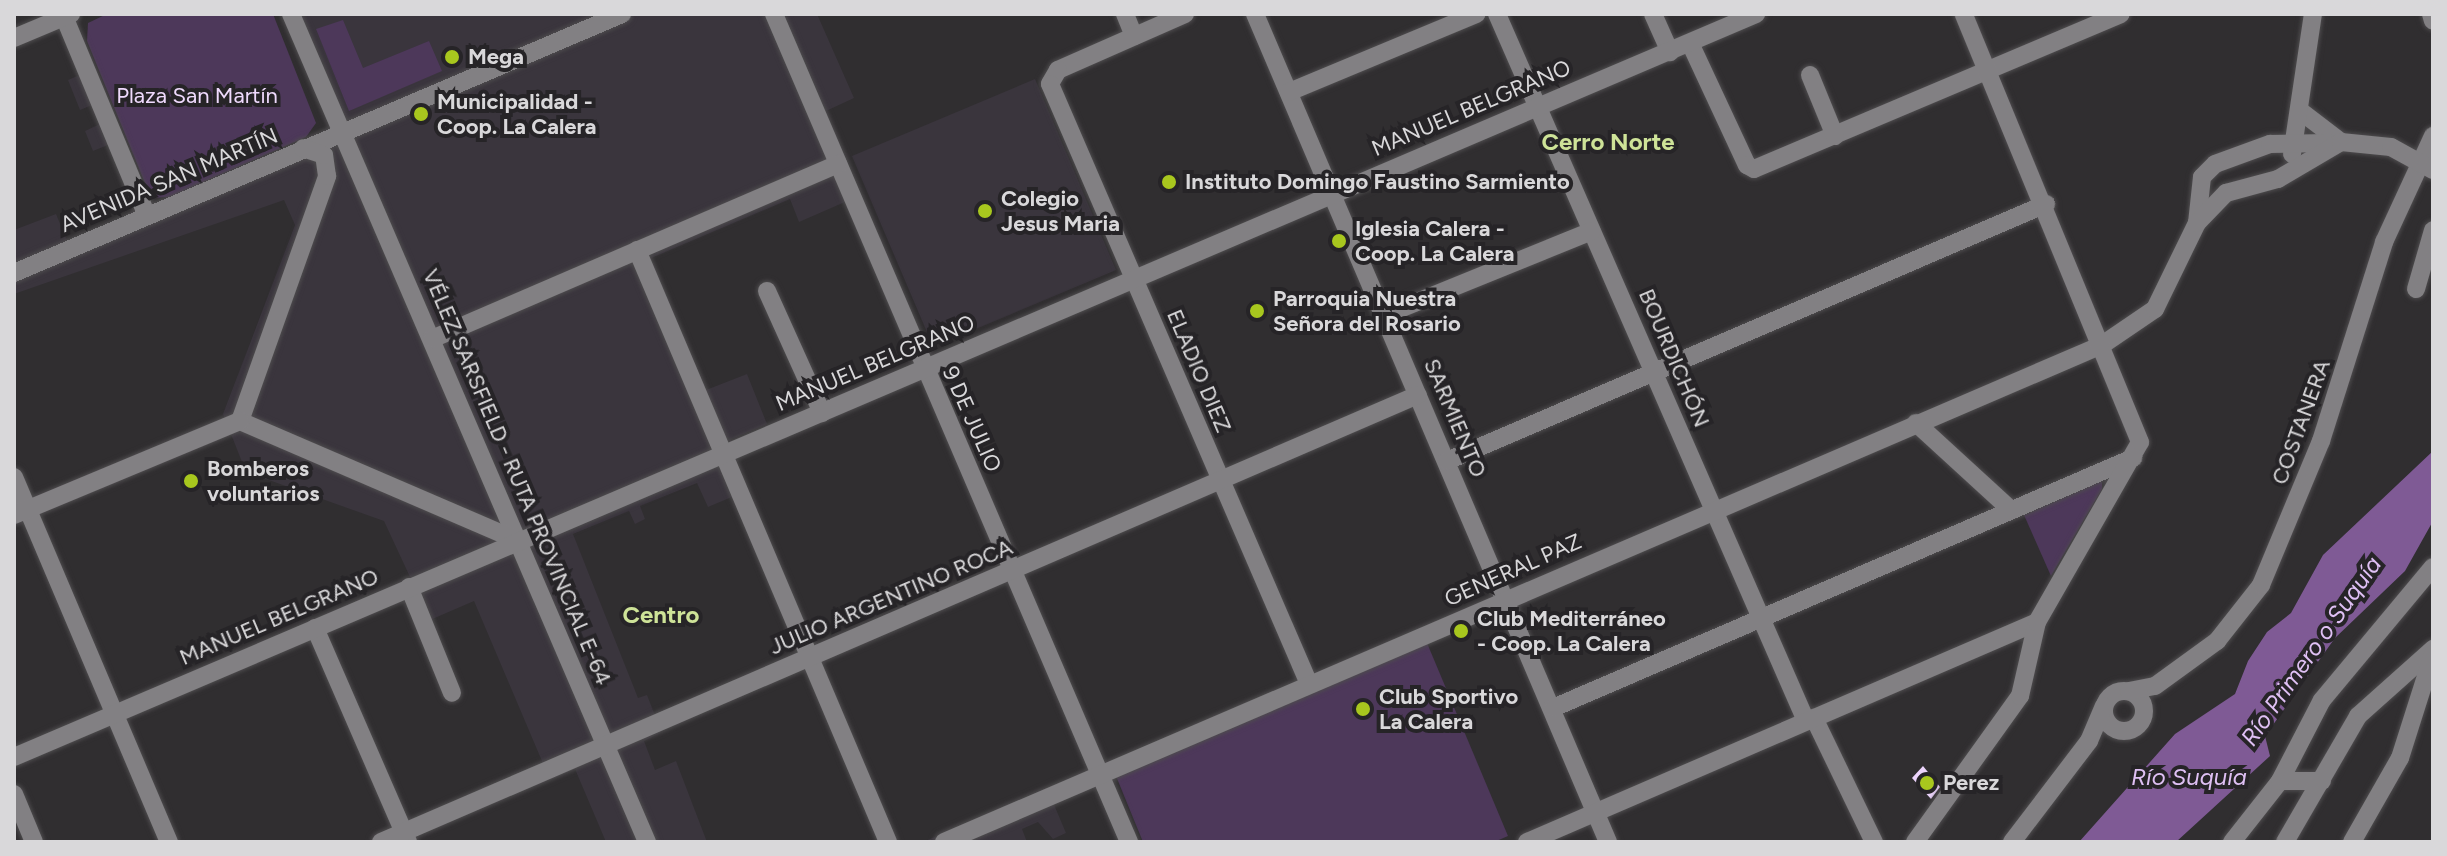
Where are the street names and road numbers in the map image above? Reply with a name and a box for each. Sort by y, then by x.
street label: MANUEL BELGRANO [1368,54,1574,162]
street label: AVENIDA SAN MARTÍN [56,122,282,238]
street label: VÉLEZ SARSFIELD - RUTA PROVINCIAL E-64 [417,265,617,689]
street label: BOURDICHÓN [1633,285,1715,431]
street label: ELADIO DIEZ [1161,305,1237,437]
street label: MANUEL BELGRANO [772,309,978,417]
street label: SARMIENTO [1418,355,1492,481]
street label: COSTANERA [2266,356,2336,488]
street label: 9 DE JULIO [937,362,1007,476]
street label: GENERAL PAZ [1440,528,1586,612]
street label: JULIO ARGENTINO ROCA [766,534,1016,660]
street label: MANUEL BELGRANO [176,563,382,671]

